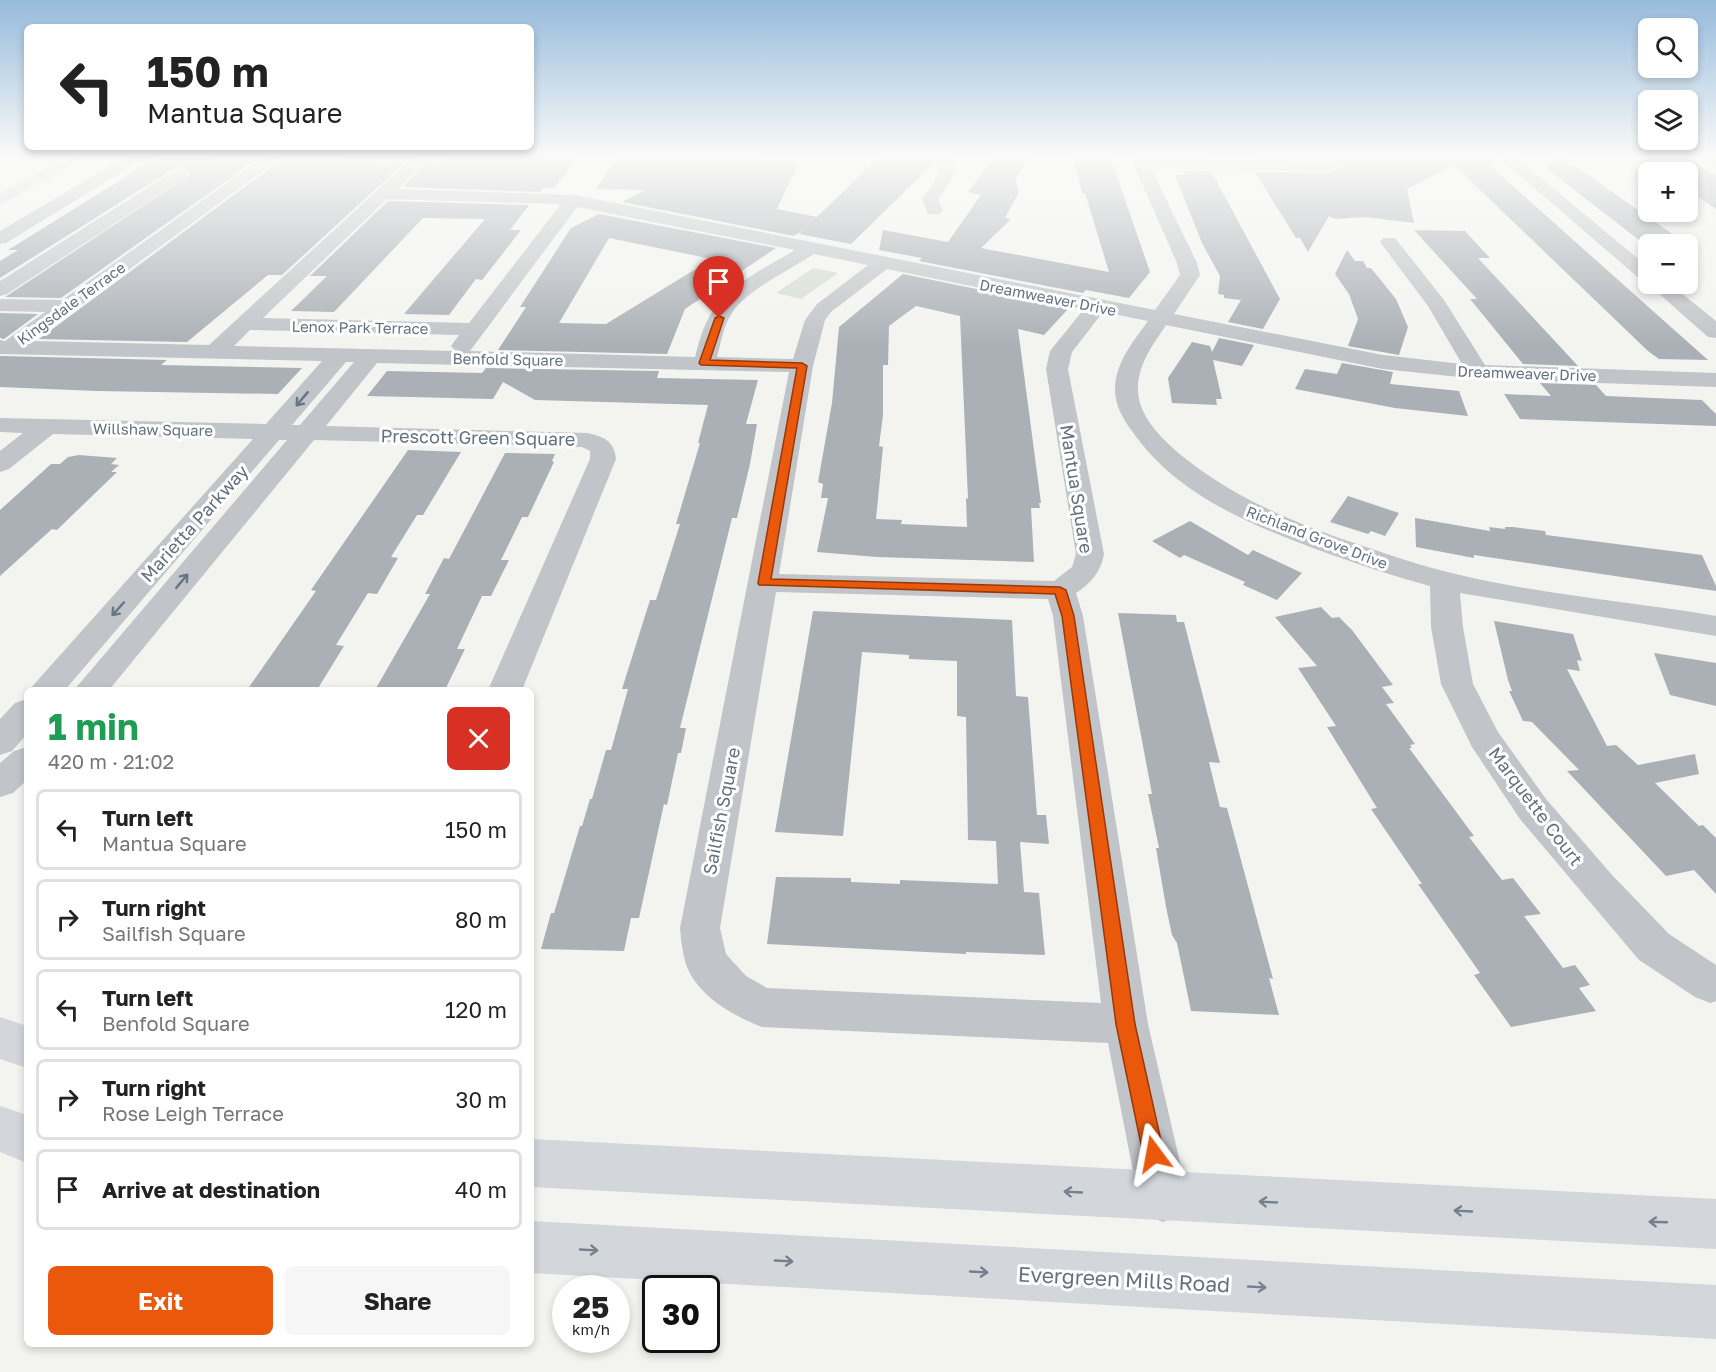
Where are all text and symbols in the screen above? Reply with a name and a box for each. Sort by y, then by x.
map controls [1638,18,1698,294]
button: search [1638,18,1698,78]
text: 150 m [147,46,269,96]
icon: left [48,48,126,126]
button: layers [1638,90,1698,150]
text: Mantua Square [147,97,342,129]
button: + [1638,162,1698,222]
button: − [1638,234,1698,294]
pin [693,256,744,318]
street label: Kingsdale Terrace [13,258,129,348]
icon: arrive [702,265,735,298]
street label: Dreamweaver Drive [978,275,1118,319]
street label: Lenox Park Terrace [291,317,429,337]
street label: Benfold Square [452,349,564,369]
street label: Dreamweaver Drive [1457,362,1597,384]
one-way arrow [296,391,309,407]
street label: Willshaw Square [93,419,214,439]
street label: Mantua Square [1056,423,1098,555]
street label: Prescott Green Square [380,424,576,450]
street label: Marietta Parkway [136,460,252,586]
street label: Richland Grove Drive [1244,502,1390,572]
one-way arrow [176,573,189,589]
one-way arrow [111,601,125,616]
text: 1 min [48,705,139,748]
button: close [447,707,510,770]
street label: Marquette Court [1484,742,1588,870]
street label: Sailfish Square [698,745,744,877]
text: 420 m · 21:02 [48,749,174,773]
text: Turn left [102,804,193,831]
icon: left [51,813,84,846]
text: 150 m [445,816,507,843]
text: Mantua Square [102,831,247,855]
text: Turn right [102,894,206,921]
icon: right [51,903,84,936]
text: 80 m [455,906,507,933]
text: Sailfish Square [102,921,246,945]
text: Turn left [102,984,193,1011]
icon: left [51,993,84,1026]
text: 120 m [445,996,507,1023]
text: Benfold Square [102,1011,250,1035]
text: Turn right [102,1074,206,1101]
icon: right [51,1083,84,1116]
text: 30 m [456,1086,507,1113]
text: Rose Leigh Terrace [102,1101,284,1125]
position arrow [1122,1122,1186,1186]
icon: arrive [51,1173,84,1206]
text: Arrive at destination [102,1176,320,1203]
text: 40 m [455,1176,507,1203]
one-way arrow [1064,1187,1084,1198]
one-way arrow [1259,1196,1279,1207]
one-way arrow [1453,1206,1473,1217]
one-way arrow [1648,1216,1668,1227]
one-way arrow [579,1245,599,1256]
one-way arrow [774,1256,794,1267]
street label: Evergreen Mills Road [1017,1260,1231,1298]
button: Exit [48,1266,273,1335]
button: Share [285,1266,510,1335]
one-way arrow [968,1266,988,1277]
speed limit sign: 30 [642,1275,720,1353]
one-way arrow [1247,1281,1267,1292]
text: 25 [573,1289,609,1325]
text: km/h [572,1320,610,1338]

